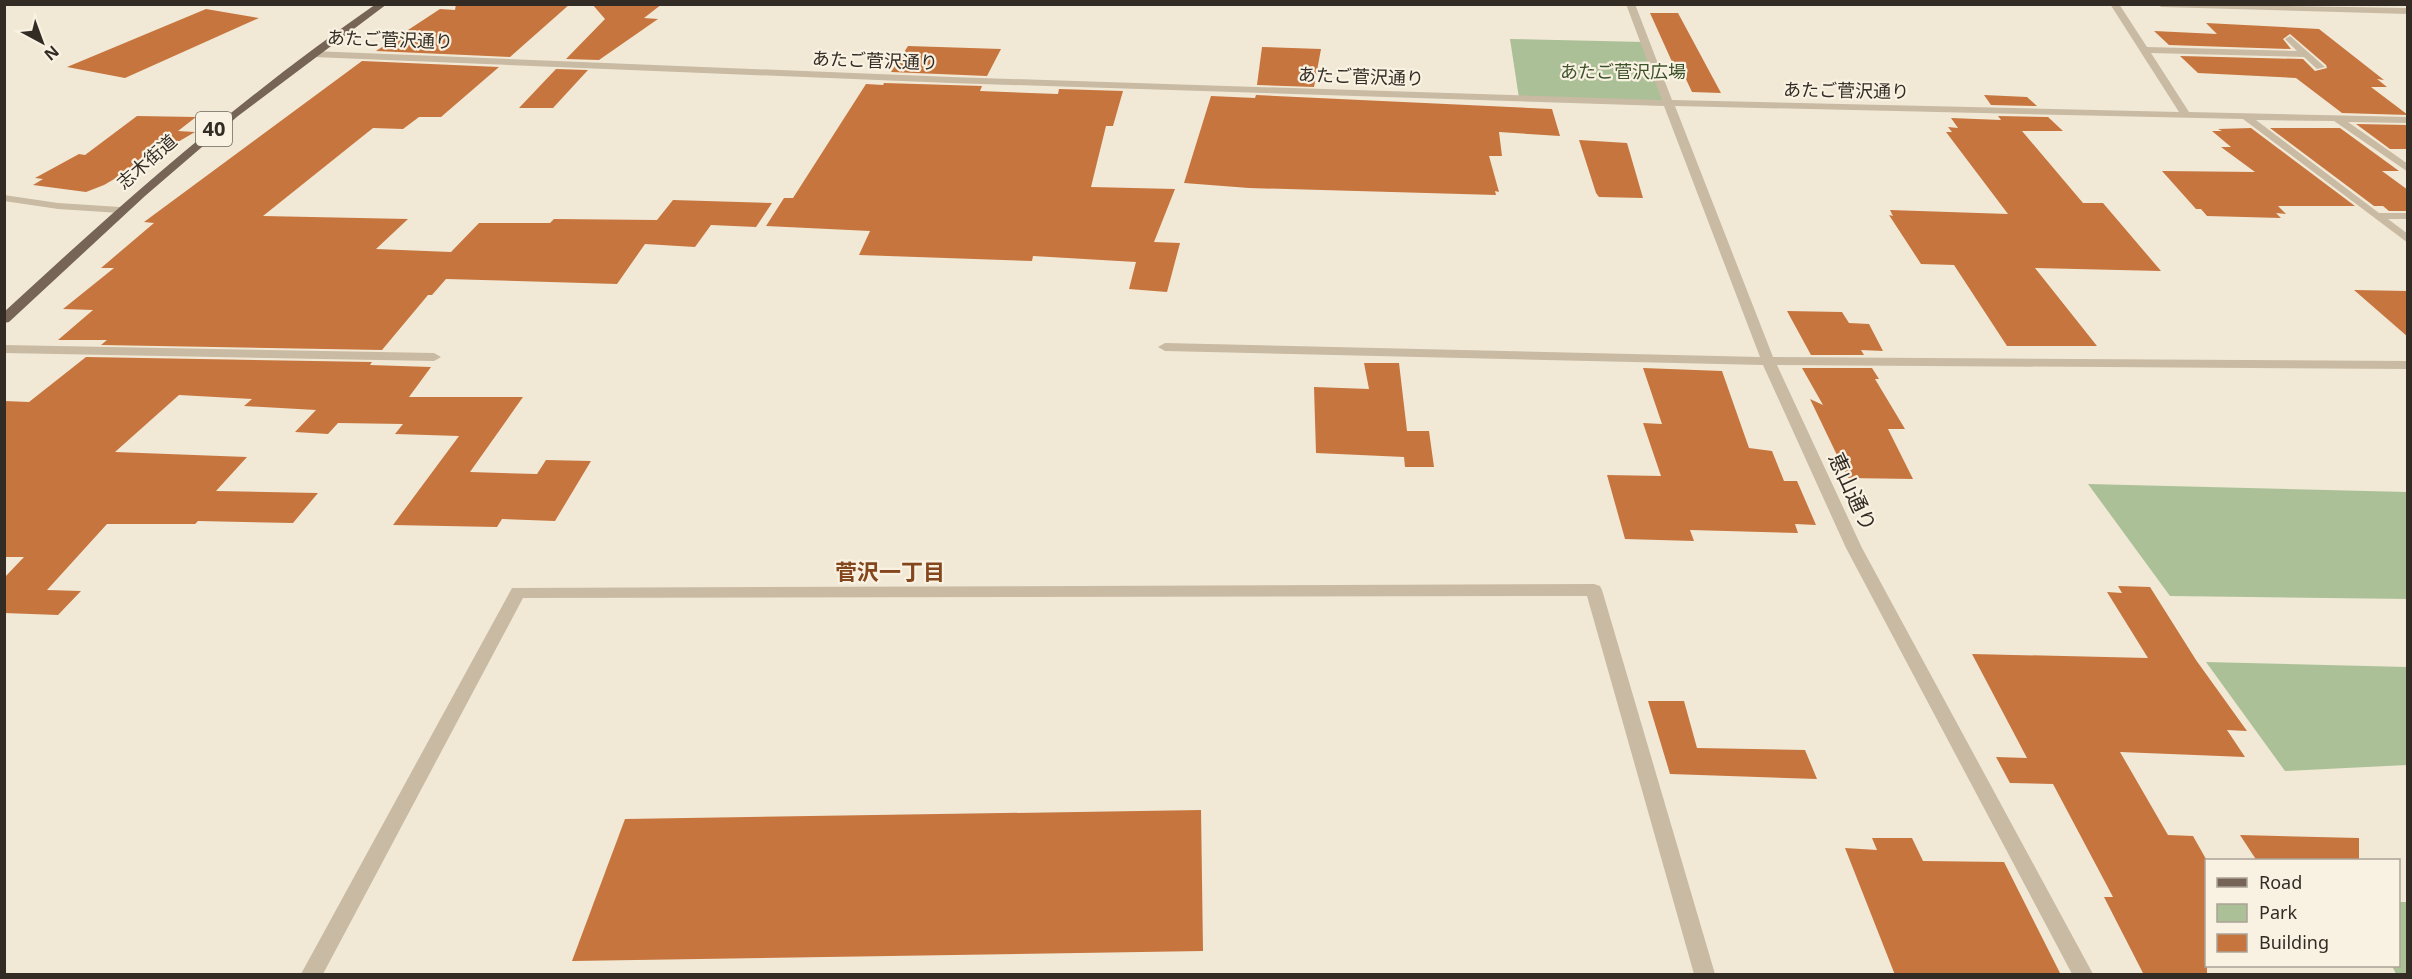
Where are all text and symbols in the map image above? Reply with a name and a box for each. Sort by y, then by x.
north arrow [12,12,72,72]
street label: あたご菅沢通り [327,25,453,53]
text: N [40,41,64,66]
street label: あたご菅沢通り [812,46,938,74]
park label: あたご菅沢広場 [1560,59,1686,83]
street label: あたご菅沢通り [1298,62,1424,90]
street label: あたご菅沢通り [1783,77,1909,103]
road number: 40 [196,112,232,146]
street label: 志木街道 [111,129,181,194]
street label: 恵山通り [1822,448,1883,536]
district label: 菅沢一丁目 [835,556,945,586]
legend [2205,859,2400,967]
text: Road [2259,870,2302,894]
text: Park [2259,900,2297,924]
text: Building [2259,930,2329,954]

